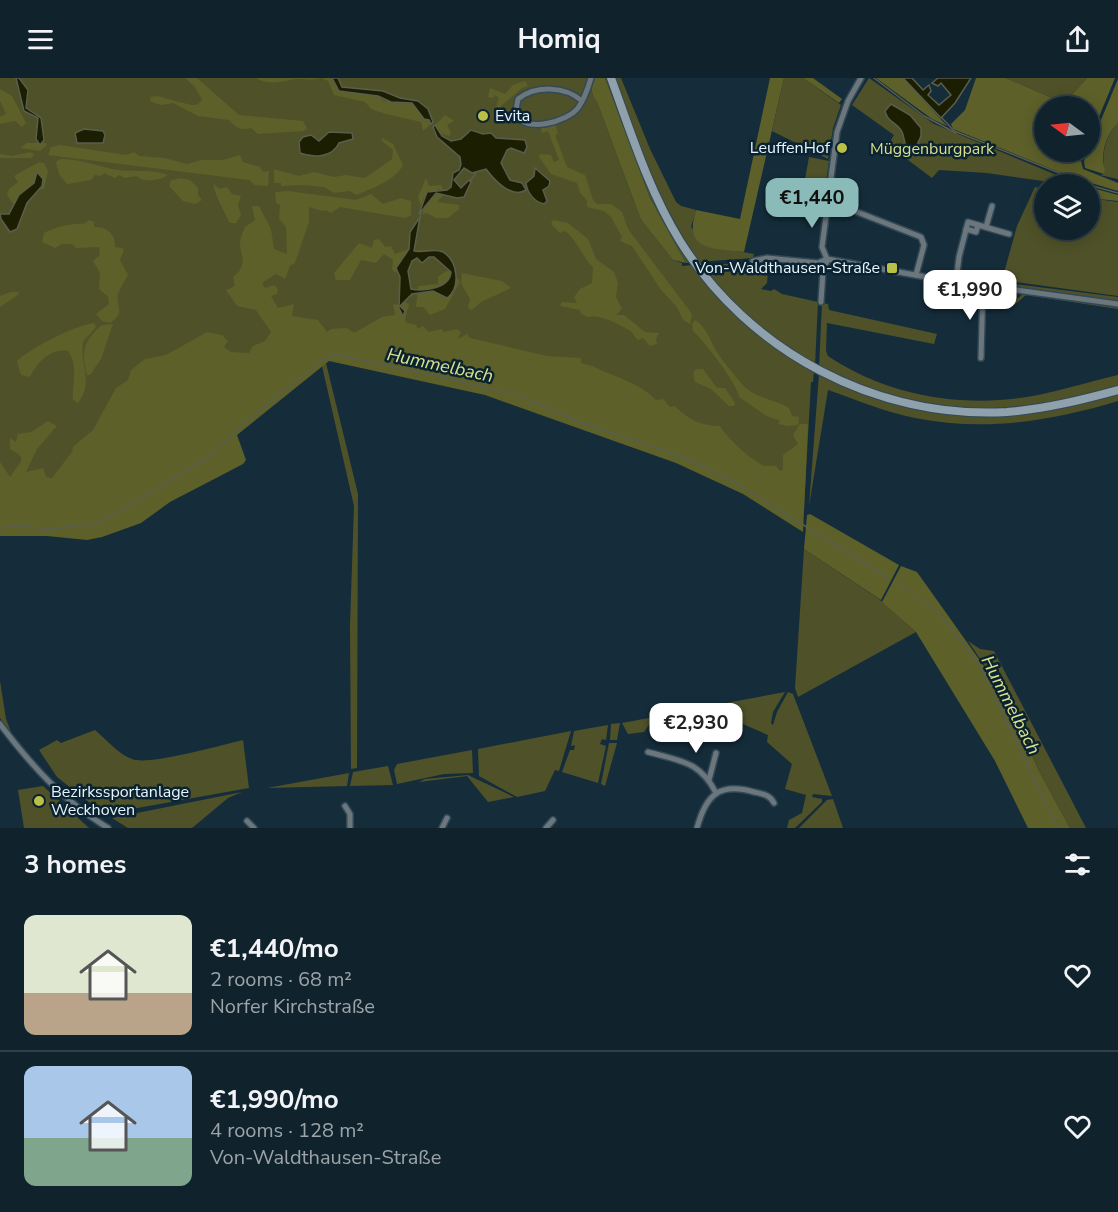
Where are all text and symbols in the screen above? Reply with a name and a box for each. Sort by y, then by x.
text: Homiq [517,21,601,58]
icon: menu [24,23,57,56]
icon: share [1061,23,1094,56]
north arrow [1034,96,1100,162]
map controls [1034,96,1100,240]
place label: Evita [495,105,530,127]
marker: Evita [476,109,490,123]
place label: LeuffenHof [750,137,831,159]
park label: Müggenburgpark [870,138,995,160]
marker: LeuffenHof [835,141,849,155]
button: layers [1034,174,1100,240]
pin: €1,440 [763,178,861,229]
text: €1,440 [780,184,844,211]
place label: Von-Waldthausen-Straße [694,257,880,279]
marker: Von-Waldthausen-Straße [885,261,899,275]
pin: €1,990 [921,270,1019,321]
text: €1,990 [938,276,1002,303]
water label: Hummelbach [385,342,495,388]
water label: Hummelbach [976,651,1046,759]
pin: €2,930 [647,703,745,754]
text: €2,930 [664,709,728,736]
place label: Bezirkssportanlage Weckhoven [51,781,189,821]
marker: Bezirkssportanlage Weckhoven [32,794,46,808]
text: 3 homes [24,847,126,882]
icon: filters [1061,848,1094,881]
text: €1,440/mo [210,931,339,966]
icon: home [72,939,144,1011]
icon: heart [1061,959,1094,992]
text: 2 rooms · 68 m² [210,966,352,993]
text: Norfer Kirchstraße [210,993,375,1020]
text: €1,990/mo [210,1082,339,1117]
icon: home [72,1090,144,1162]
icon: heart [1061,1110,1094,1143]
text: 4 rooms · 128 m² [210,1117,364,1144]
text: Von-Waldthausen-Straße [210,1144,441,1171]

